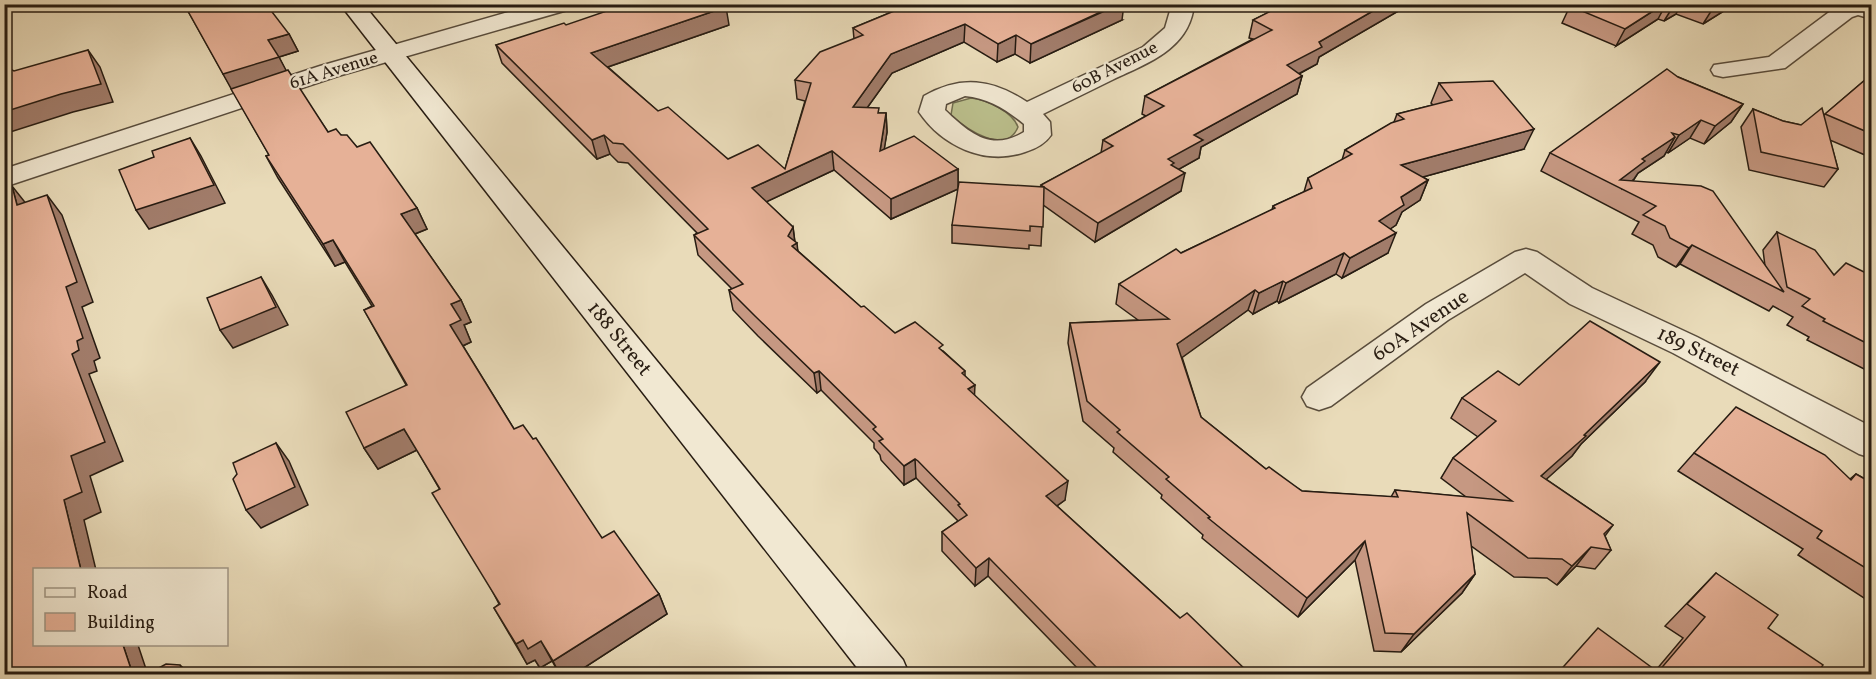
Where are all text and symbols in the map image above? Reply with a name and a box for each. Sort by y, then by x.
street label: 60B Avenue [1068,36,1162,100]
street label: 61A Avenue [287,46,381,96]
street label: 60A Avenue [1367,283,1475,369]
street label: 188 Street [580,295,658,383]
street label: 189 Street [1652,319,1744,385]
legend [33,568,228,646]
text: Road [87,581,128,606]
text: Building [87,611,155,636]

